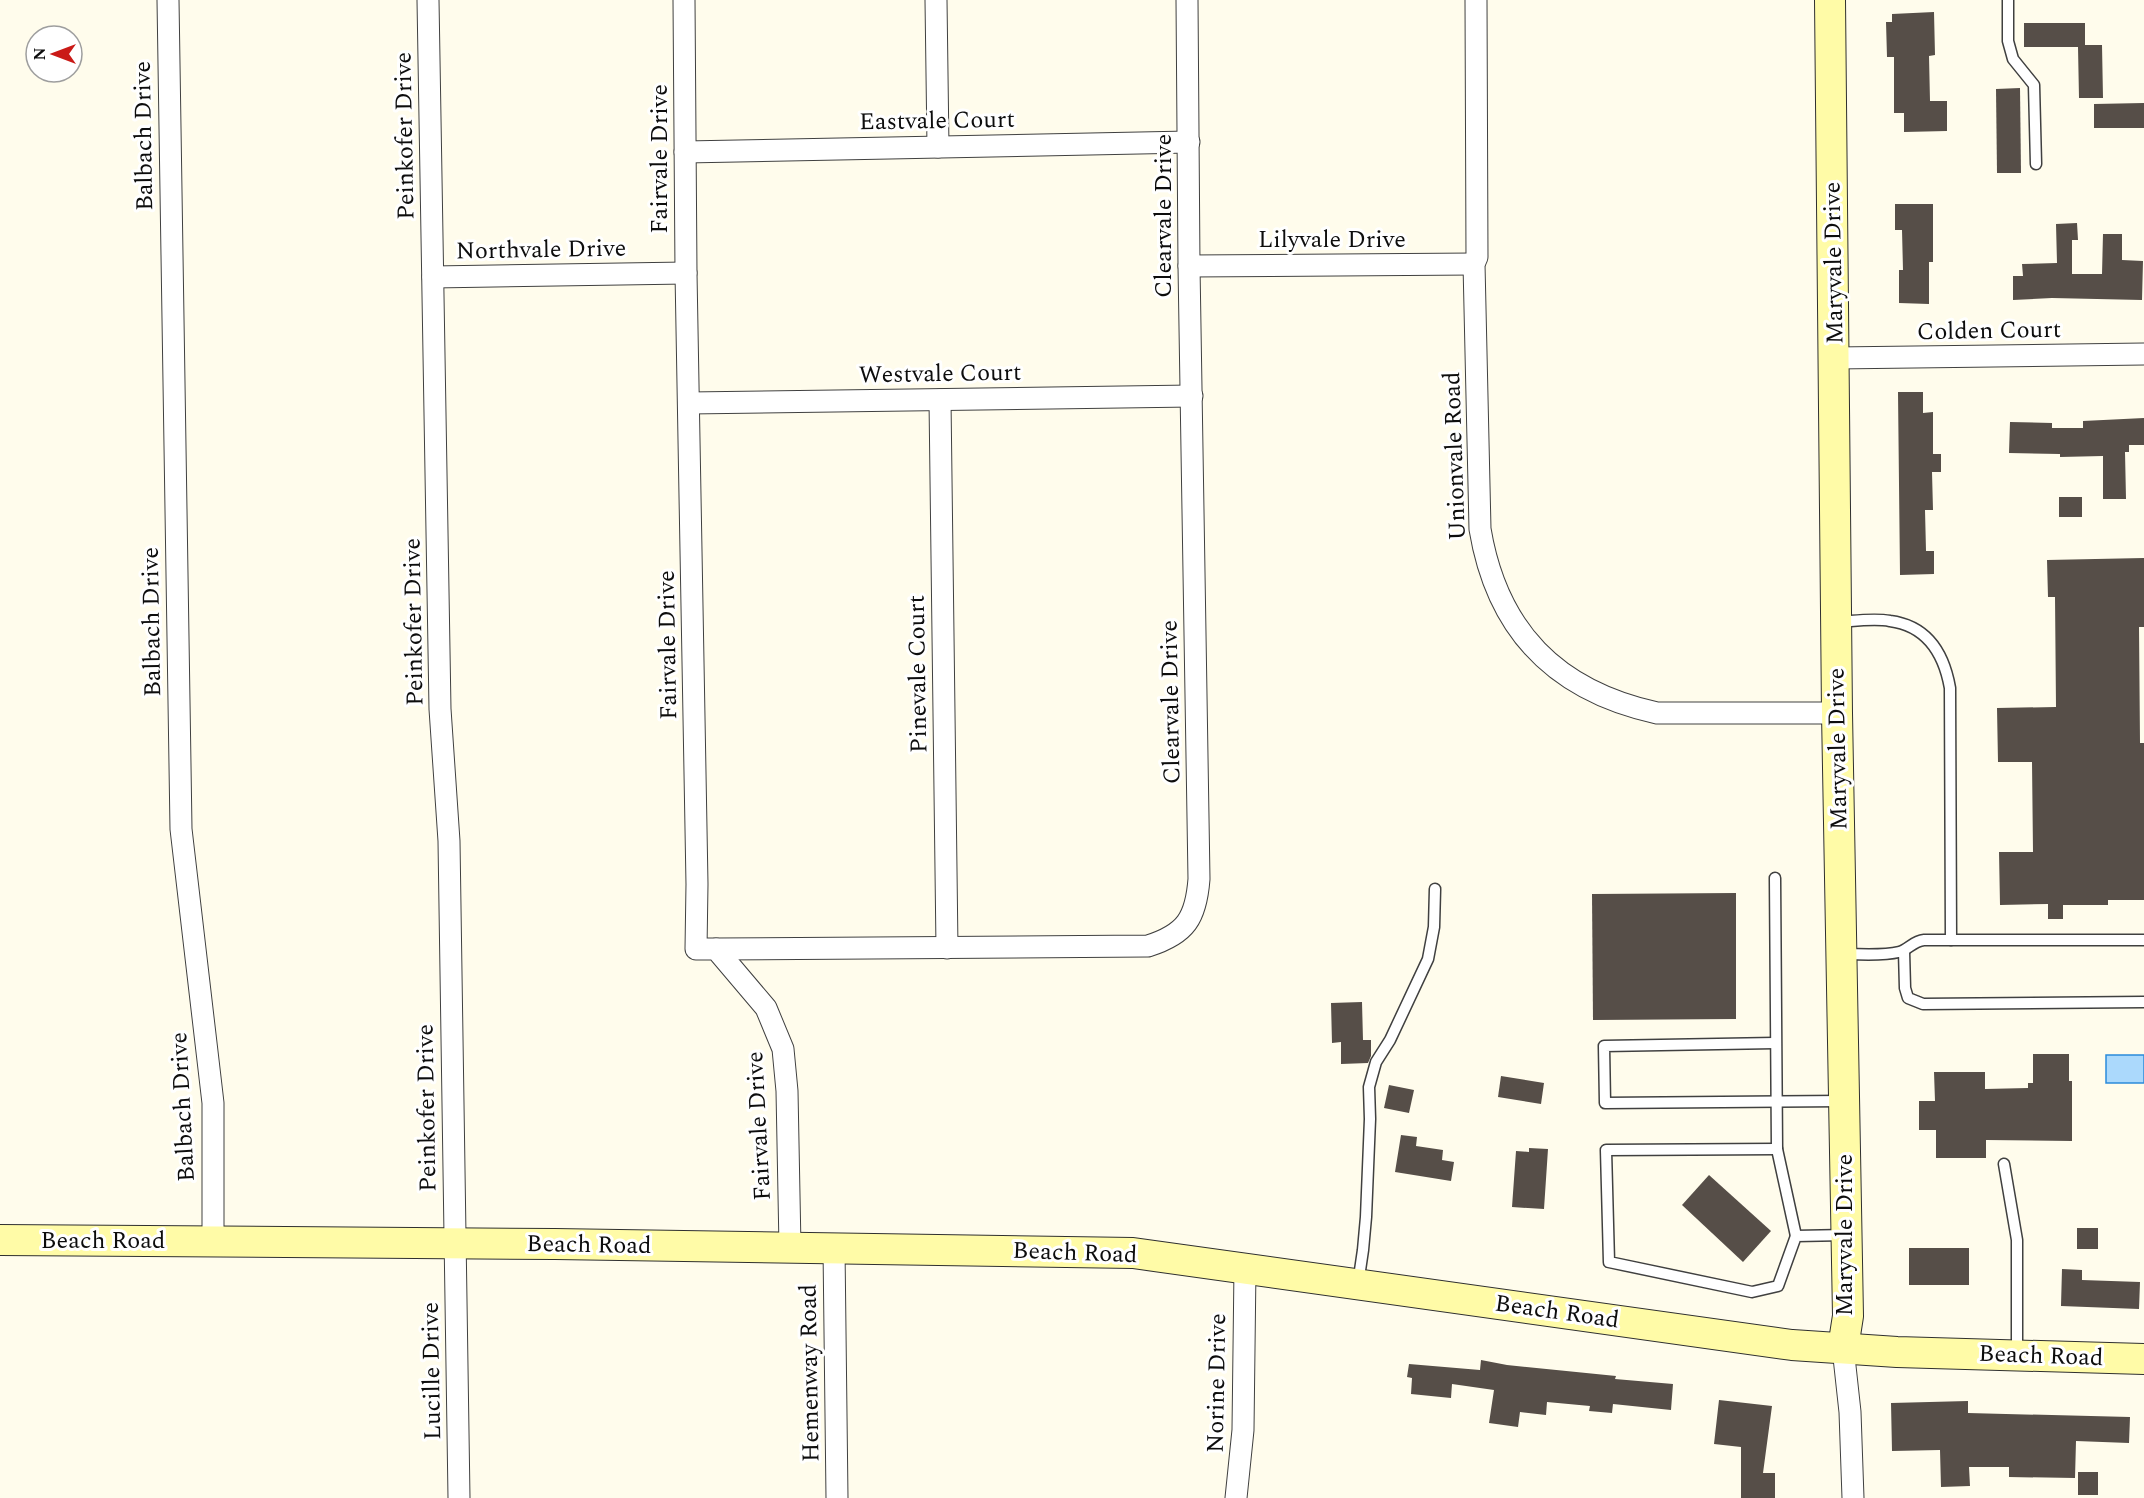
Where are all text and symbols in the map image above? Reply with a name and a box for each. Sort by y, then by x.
north arrow [24,24,84,84]
text: N [28,47,52,61]
street label: Peinkofer Drive [386,52,424,220]
street label: Balbach Drive [125,61,163,211]
street label: Fairvale Drive [642,84,678,234]
street label: Eastvale Court [859,102,1015,140]
street label: Clearvale Drive [1146,134,1182,298]
street label: Maryvale Drive [1815,182,1853,344]
street label: Lilyvale Drive [1258,222,1406,258]
street label: Northvale Drive [455,231,627,269]
street label: Colden Court [1917,312,2061,350]
street label: Westvale Court [858,355,1022,393]
street label: Unionvale Road [1434,371,1476,541]
street label: Peinkofer Drive [395,538,433,706]
street label: Balbach Drive [133,547,171,697]
street label: Fairvale Drive [649,570,687,720]
street label: Pinevale Court [899,595,937,753]
street label: Clearvale Drive [1152,620,1190,784]
street label: Maryvale Drive [1819,668,1857,830]
street label: Peinkofer Drive [408,1024,446,1192]
street label: Balbach Drive [161,1031,205,1183]
street label: Fairvale Drive [737,1050,781,1202]
street label: Maryvale Drive [1827,1154,1863,1316]
street label: Beach Road [40,1223,166,1259]
street label: Beach Road [526,1226,652,1264]
street label: Beach Road [1012,1233,1138,1273]
street label: Hemenway Road [790,1284,830,1462]
street label: Beach Road [1493,1285,1621,1339]
street label: Lucille Drive [413,1302,451,1440]
street label: Norine Drive [1198,1313,1236,1453]
street label: Beach Road [1978,1336,2104,1376]

